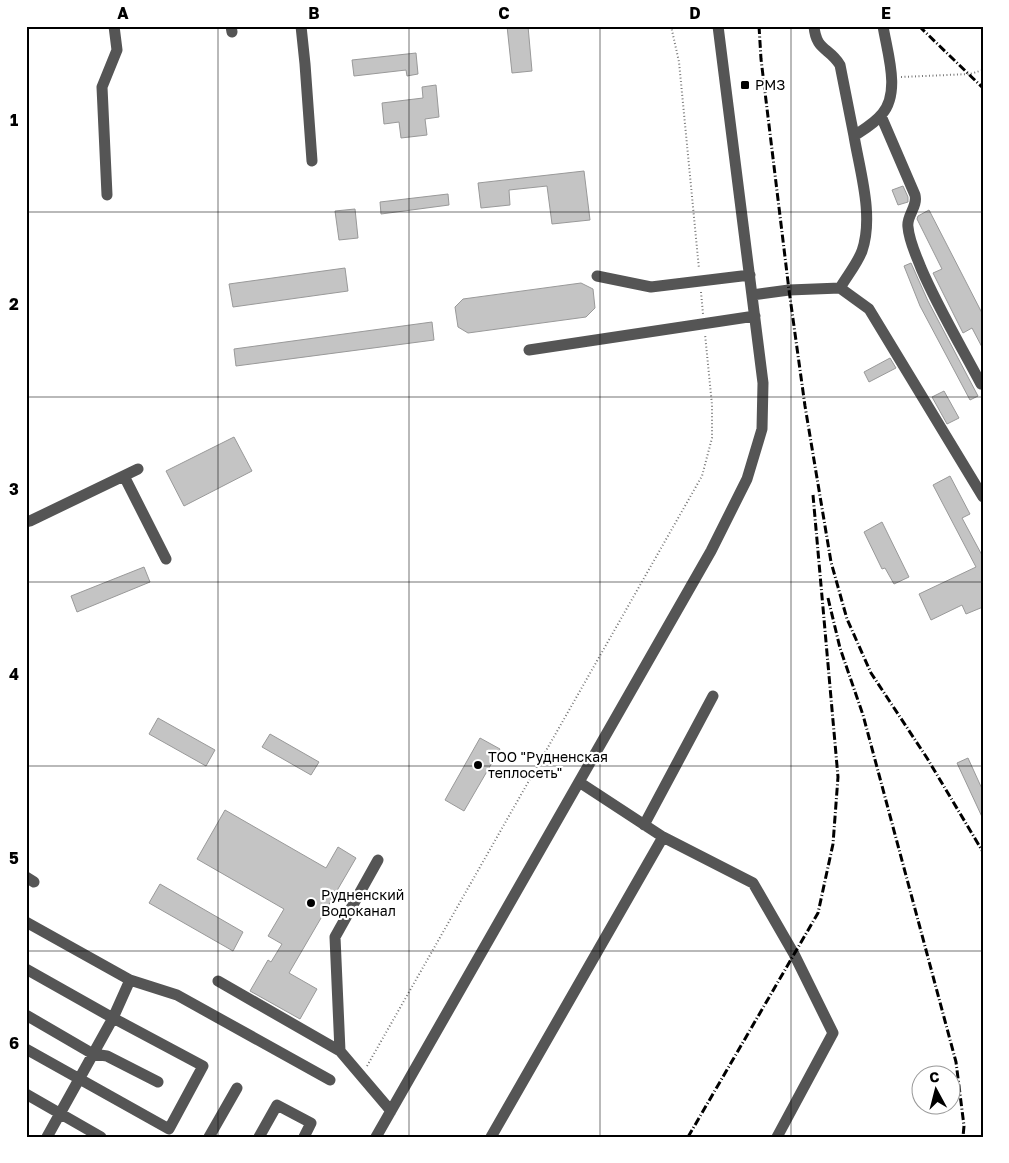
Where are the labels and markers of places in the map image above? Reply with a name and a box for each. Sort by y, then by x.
place label: РМЗ [755,76,785,93]
marker: РМЗ [739,79,751,91]
place label: ТОО "Рудненская теплосеть" [488,748,608,781]
marker: ТОО "Рудненская теплосеть" [472,759,484,771]
place label: Рудненский Водоканал [321,886,404,919]
marker: Рудненский Водоканал [305,897,317,909]

